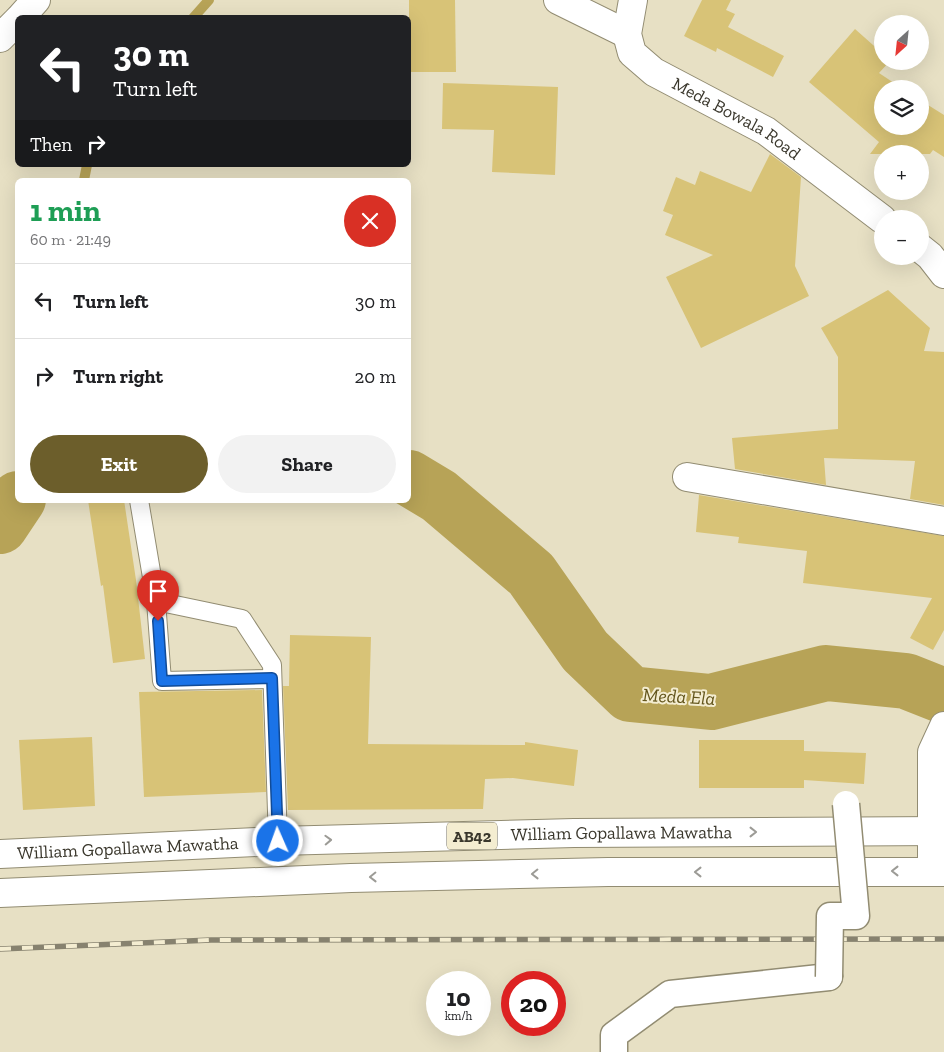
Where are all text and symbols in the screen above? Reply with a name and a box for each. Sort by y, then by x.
north arrow [874,15,929,70]
map controls [874,15,929,265]
text: 30 m [113,33,189,75]
icon: left [30,35,95,100]
street label: Meda Bowala Road [668,73,805,165]
text: Turn left [113,75,197,102]
button: layers [874,80,929,135]
icon: right [82,130,110,158]
text: Then [30,133,72,156]
button: + [874,145,929,200]
text: 1 min [30,193,101,229]
button: close [344,195,396,247]
button: − [874,210,929,265]
text: 60 m · 21:49 [30,230,111,249]
icon: left [30,287,58,315]
text: Turn left [73,290,148,313]
text: 30 m [355,290,396,313]
icon: right [30,362,58,390]
text: Turn right [73,365,163,388]
text: 20 m [355,365,396,388]
button: Exit [30,435,208,493]
button: Share [218,435,396,493]
pin [137,570,179,621]
icon: arrive [144,577,172,605]
water label: Meda Ela [642,683,716,710]
position arrow [251,814,303,866]
street label: William Gopallawa Mawatha [511,821,733,846]
road number: AB42 [447,822,497,849]
one-way arrow [750,827,758,837]
street label: William Gopallawa Mawatha [17,832,239,864]
one-way arrow [325,834,333,845]
one-way arrow [891,866,899,876]
one-way arrow [694,867,702,877]
one-way arrow [531,868,539,879]
one-way arrow [369,872,377,883]
speed limit sign: 20 [501,971,566,1036]
text: 10 [446,982,471,1012]
text: km/h [445,1009,472,1023]

